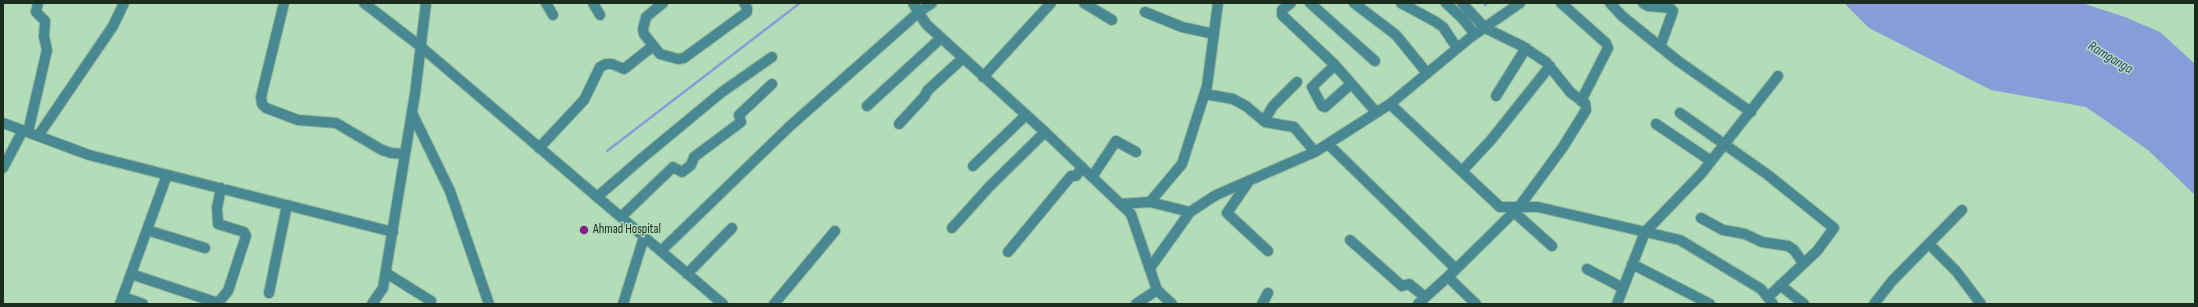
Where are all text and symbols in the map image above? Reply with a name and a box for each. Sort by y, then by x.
water label: Ramganga [2085,38,2135,78]
place label: Ahmad Hospital [593,222,661,238]
marker: Ahmad Hospital [578,224,590,236]

